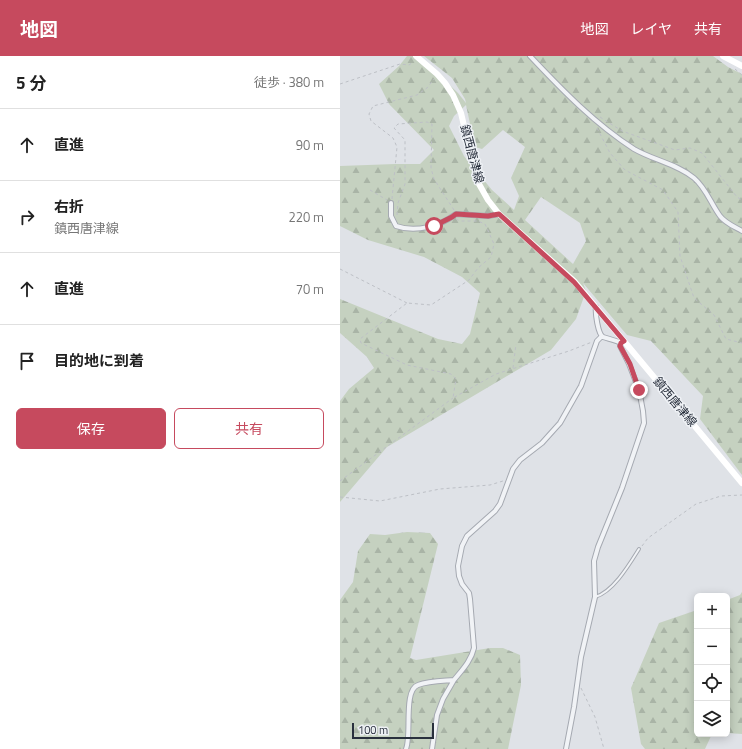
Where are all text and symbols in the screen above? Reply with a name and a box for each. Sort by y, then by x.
text: 地図 [20,14,58,43]
text: 地図 [580,18,608,39]
text: レイヤ [630,18,672,39]
text: 共有 [694,18,722,39]
text: 5 分 [16,70,46,96]
text: 徒歩 · 380 m [254,72,324,92]
street label: 鎮西唐津線 [456,122,489,185]
text: 直進 [54,133,84,156]
icon: ahead [16,134,38,156]
text: 90 m [296,135,324,155]
text: 右折 [54,195,84,218]
icon: right [16,206,38,228]
text: 220 m [288,207,324,227]
route start [425,217,443,235]
text: 鎮西唐津線 [54,218,119,238]
text: 直進 [54,277,84,300]
icon: ahead [16,278,38,300]
text: 70 m [296,279,324,299]
text: 目的地に到着 [54,349,144,372]
icon: arrive [16,350,38,372]
street label: 鎮西唐津線 [649,373,702,431]
route end [630,381,648,399]
button: 保存 [16,408,166,449]
button: 共有 [174,408,324,449]
map controls [694,593,730,737]
button: + [694,593,730,629]
button: − [694,629,730,665]
button: locate [694,665,730,701]
button: layers [694,701,730,737]
scale bar [352,721,434,740]
text: 100 m [358,722,388,738]

